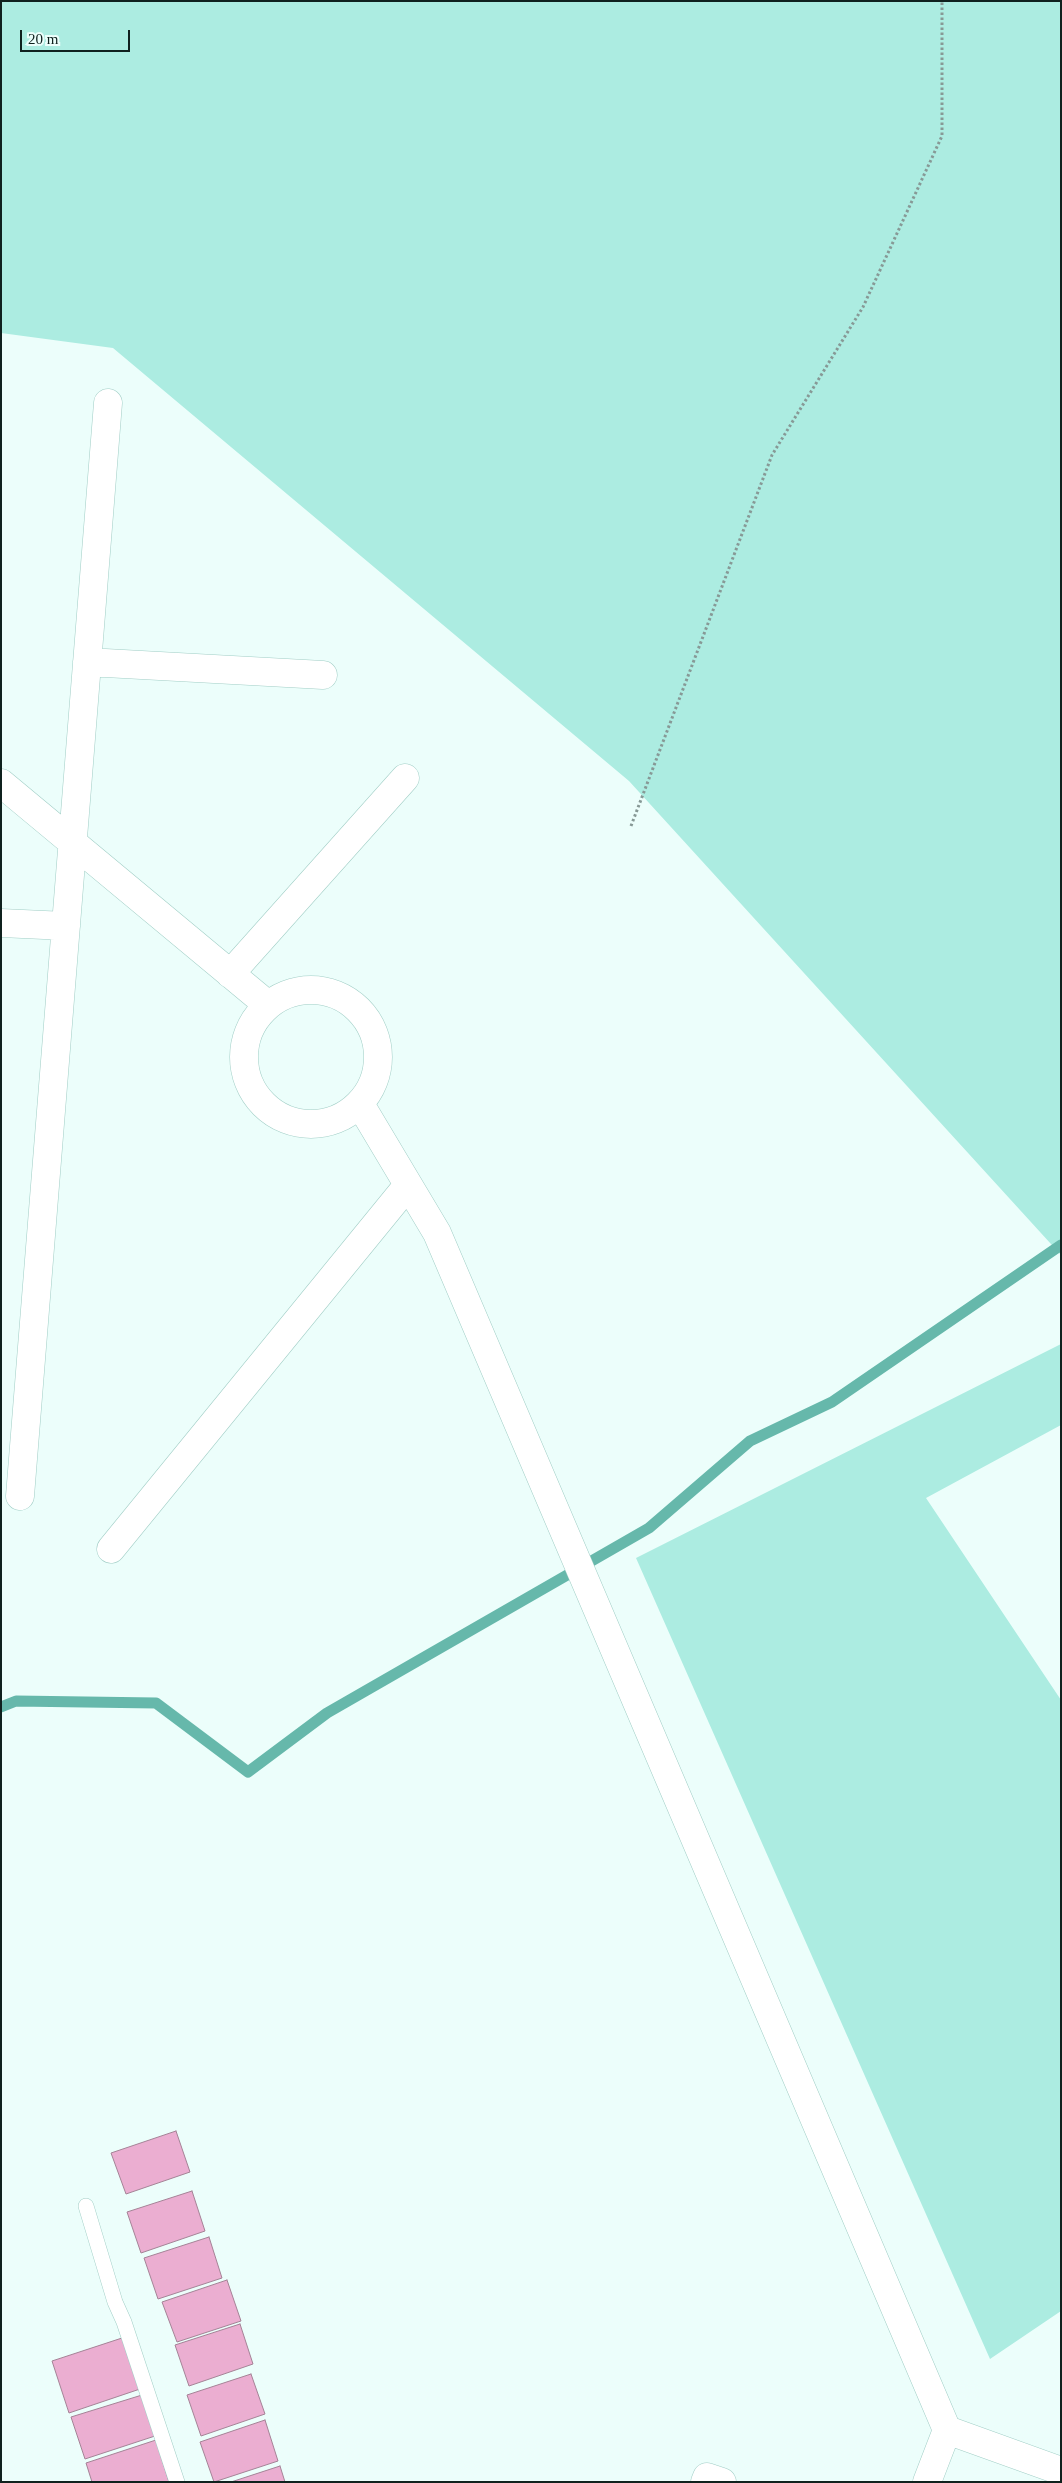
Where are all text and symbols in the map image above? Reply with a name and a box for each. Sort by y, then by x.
scale bar [22,20,132,52]
text: 20 m [28,31,58,47]

